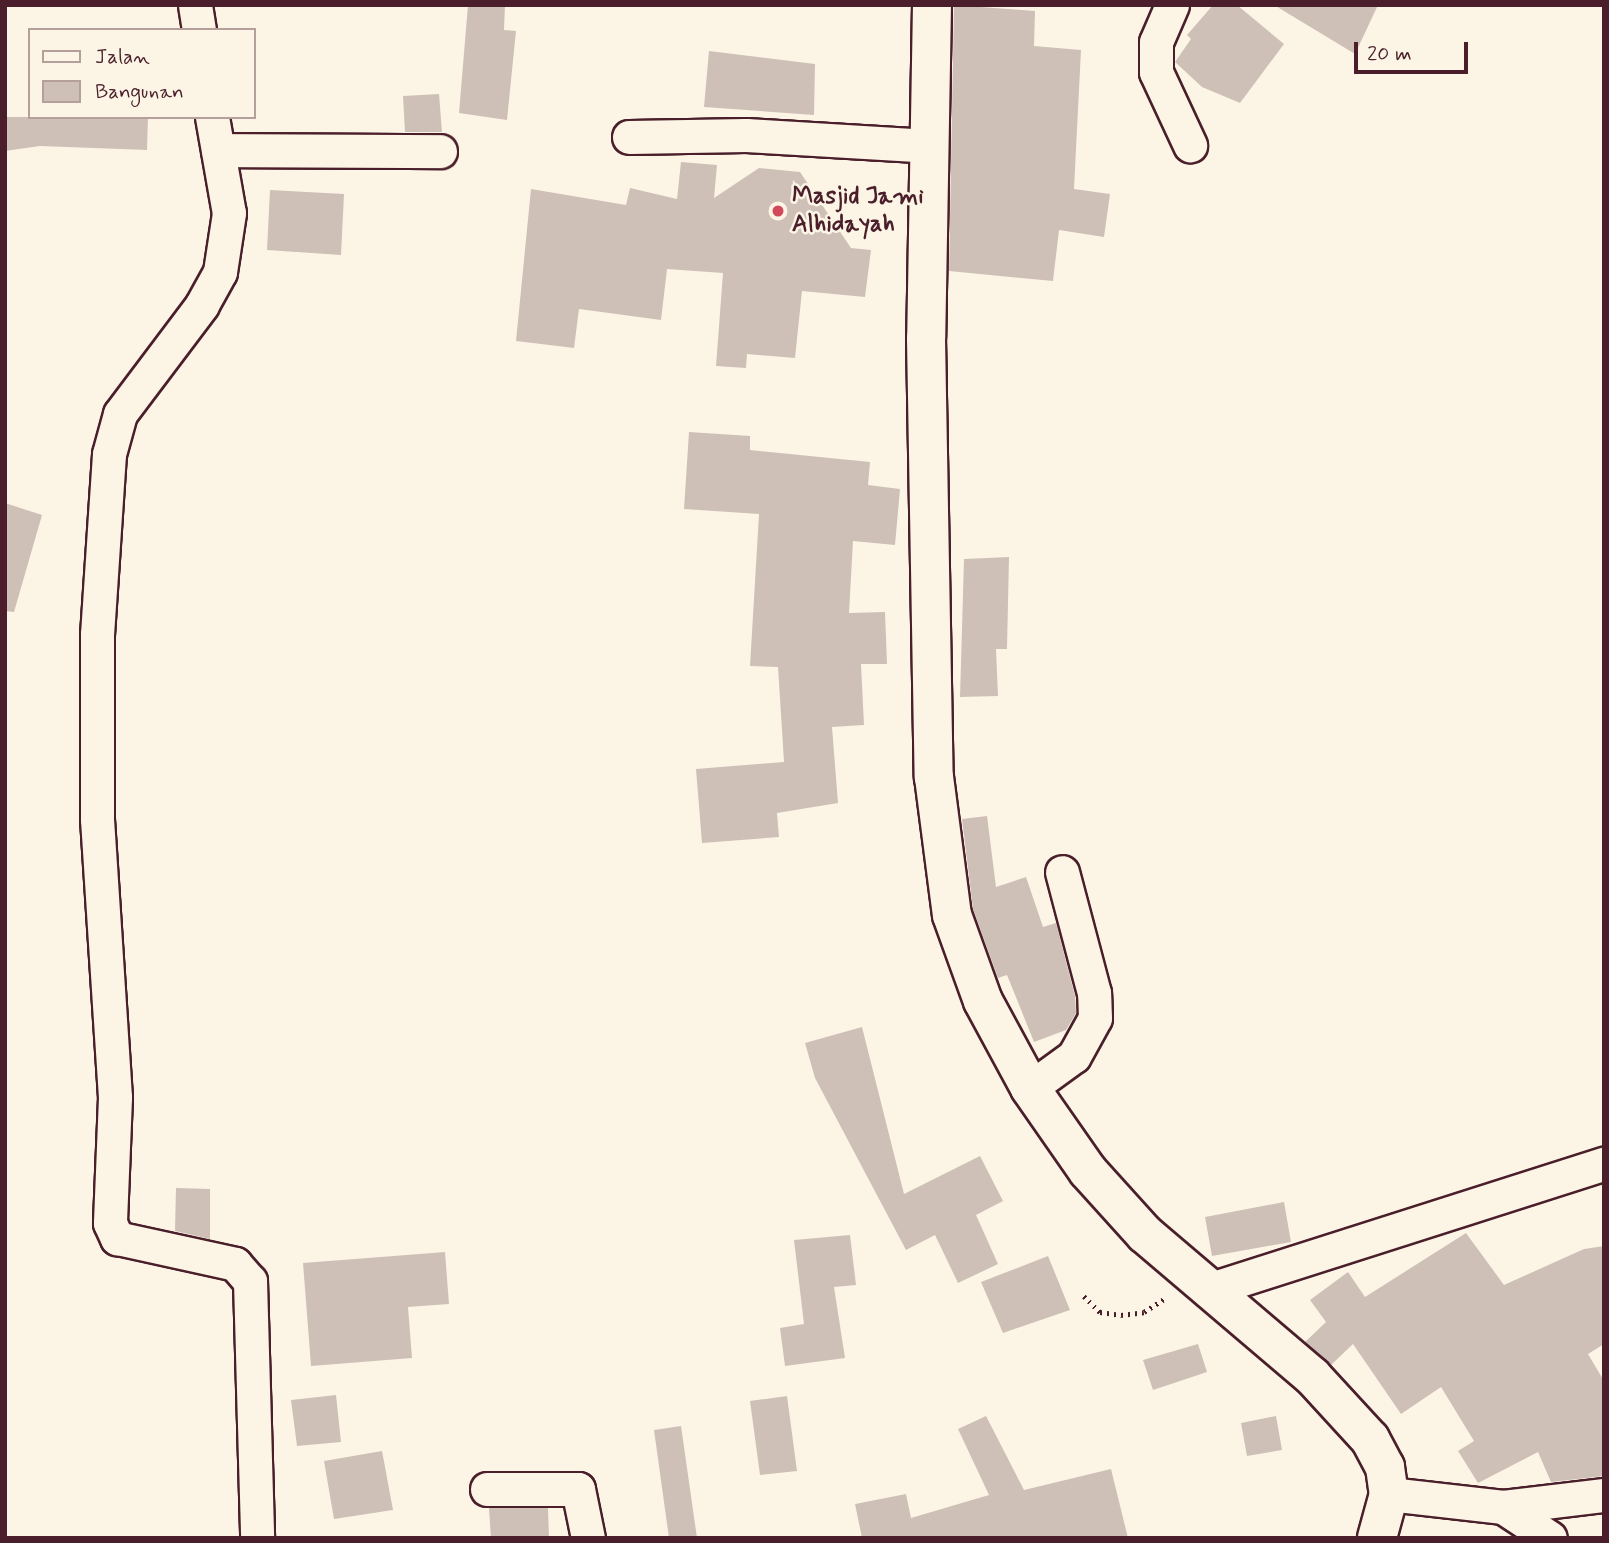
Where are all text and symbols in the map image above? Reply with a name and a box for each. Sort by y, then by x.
legend [28,28,256,119]
scale bar [1357,28,1471,72]
text: 20 m [1367,40,1412,68]
text: Jalan [95,43,150,71]
text: Bangunan [95,78,184,106]
place label: Masjid Jami Alhidayah [792,183,921,239]
marker: Masjid Jami Alhidayah [770,203,786,219]

